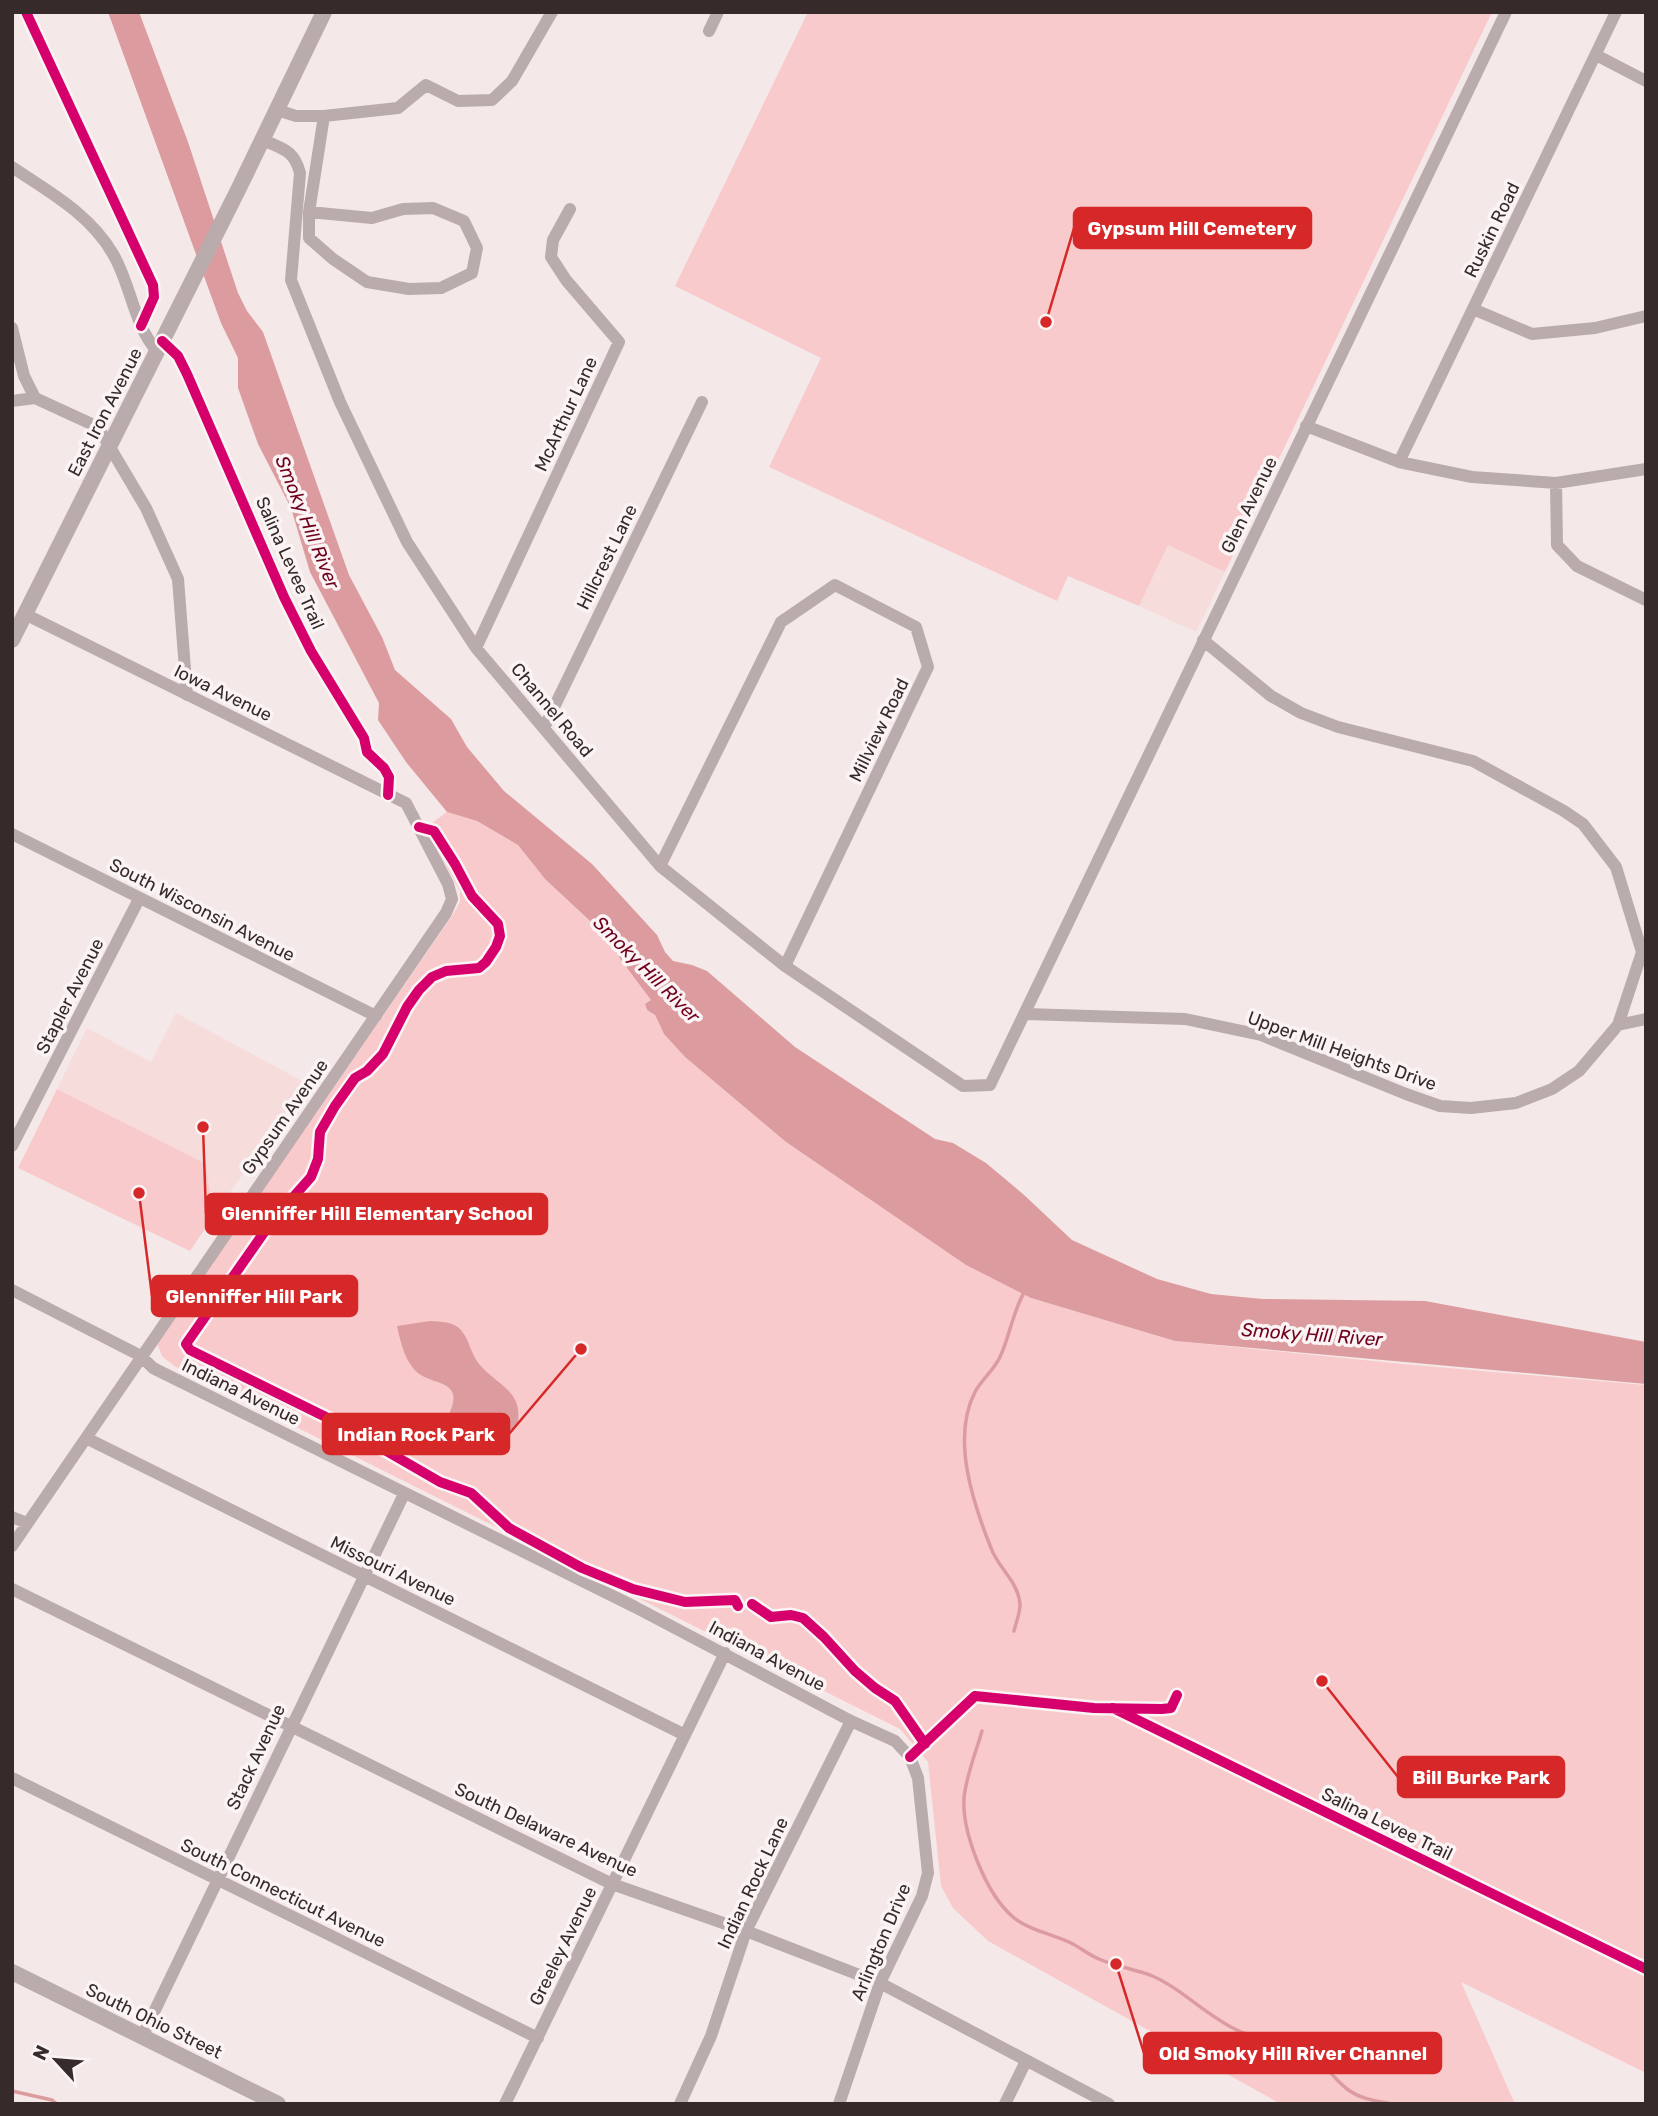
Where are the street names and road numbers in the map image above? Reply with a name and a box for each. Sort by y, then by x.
street label: Ruskin Road [1459,179,1525,281]
street label: East Iron Avenue [63,344,147,480]
street label: McArthur Lane [530,353,602,475]
street label: Glen Avenue [1216,453,1282,557]
street label: Salina Levee Trail [251,493,329,633]
street label: Hillcrest Lane [572,501,642,613]
street label: Channel Road [506,658,598,762]
street label: Iowa Avenue [171,660,275,726]
street label: Millview Road [844,675,914,785]
street label: South Wisconsin Avenue [106,854,298,966]
street label: Stapler Avenue [31,935,109,1057]
street label: Upper Mill Heights Drive [1244,1007,1440,1095]
street label: Gypsum Avenue [237,1055,333,1179]
street label: Indiana Avenue [178,1354,304,1430]
street label: Missouri Avenue [327,1531,459,1611]
street label: Indiana Avenue [705,1616,829,1696]
street label: Stack Avenue [222,1701,290,1813]
street label: South Delaware Avenue [451,1778,641,1882]
street label: Salina Levee Trail [1318,1783,1456,1865]
street label: Indian Rock Lane [713,1814,793,1952]
street label: South Connecticut Avenue [177,1834,389,1952]
street label: Arlington Drive [846,1880,916,2004]
street label: Greeley Avenue [525,1883,601,2009]
street label: South Ohio Street [82,1978,226,2064]

